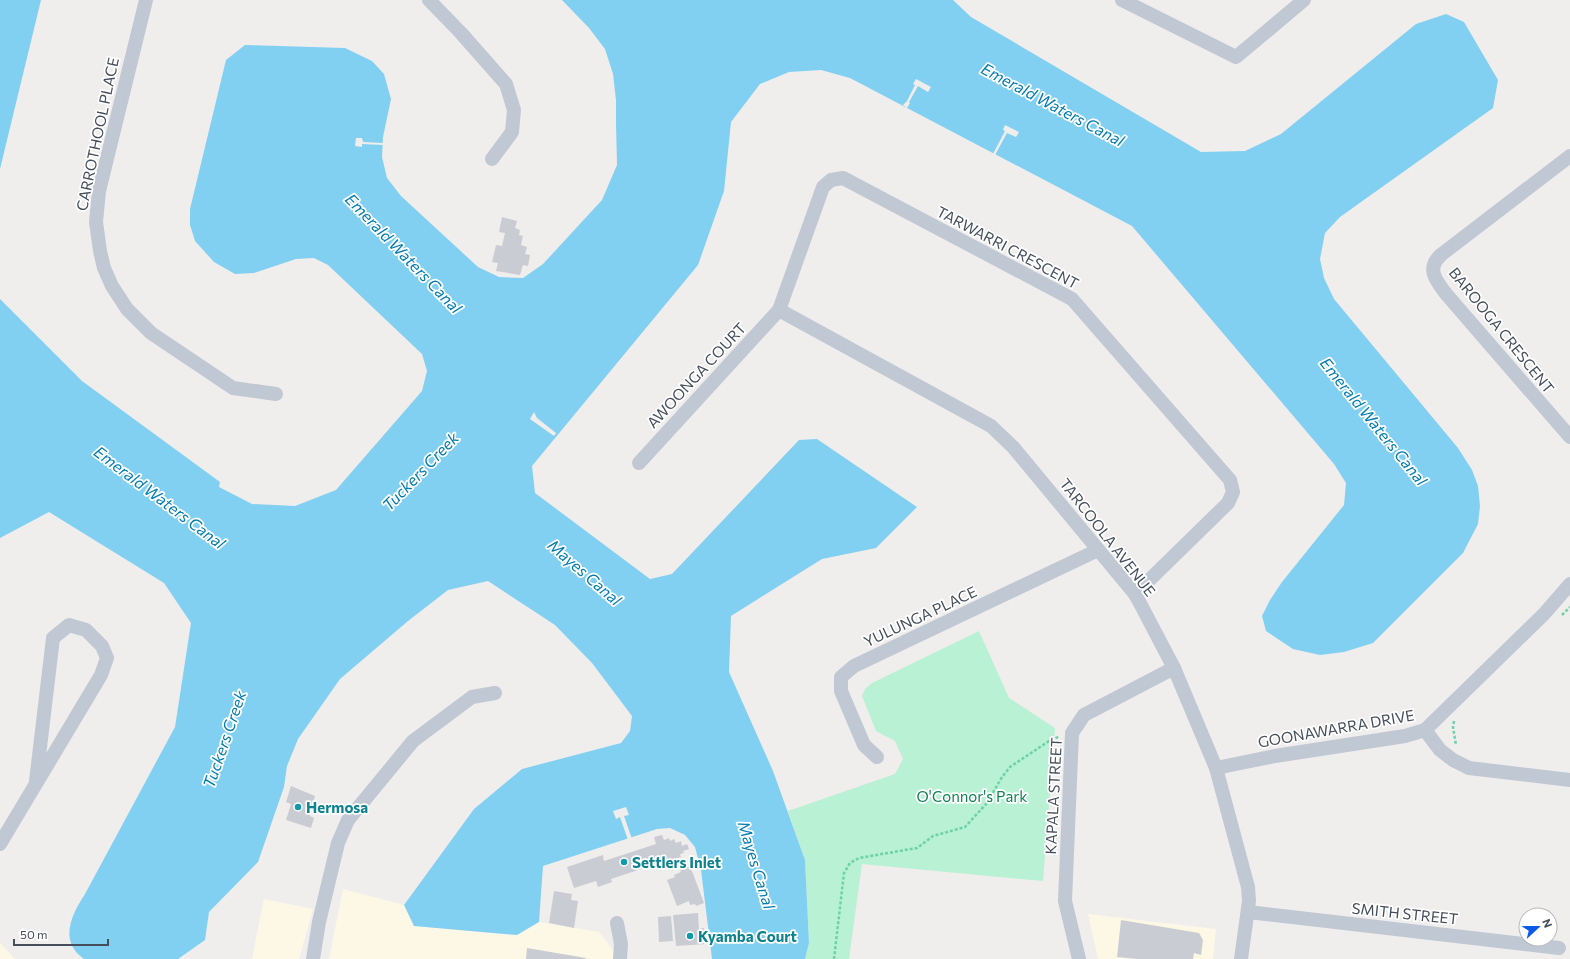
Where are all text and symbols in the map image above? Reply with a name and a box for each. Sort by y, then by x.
street label: CARROTHOOL PLACE [72,56,122,212]
water label: Emerald Waters Canal [978,58,1128,150]
water label: Emerald Waters Canal [342,189,467,317]
street label: TARWARRI CRESCENT [934,202,1082,292]
street label: BAROOGA CRESCENT [1446,263,1559,397]
street label: AWOONGA COURT [643,318,750,431]
water label: Emerald Waters Canal [1317,353,1432,489]
water label: Tuckers Creek [378,428,462,514]
water label: Emerald Waters Canal [91,442,230,553]
street label: TARCOOLA AVENUE [1056,474,1160,600]
water label: Mayes Canal [544,535,626,610]
street label: YULUNGA PLACE [861,582,980,650]
water label: Tuckers Creek [198,688,250,790]
street label: GOONAWARRA DRIVE [1256,705,1416,751]
street label: KAPALA STREET [1041,737,1065,855]
park label: O'Connor's Park [917,787,1027,805]
place label: Hermosa [306,798,368,816]
marker: Hermosa [293,802,303,812]
water label: Mayes Canal [735,819,780,912]
place label: Settlers Inlet [632,853,721,871]
marker: Settlers Inlet [619,857,629,867]
street label: SMITH STREET [1351,898,1459,928]
north arrow [1518,907,1558,947]
text: N [1540,917,1555,929]
scale bar [14,921,108,947]
text: 50 m [20,927,48,941]
place label: Kyamba Court [698,927,797,945]
marker: Kyamba Court [685,931,695,941]

